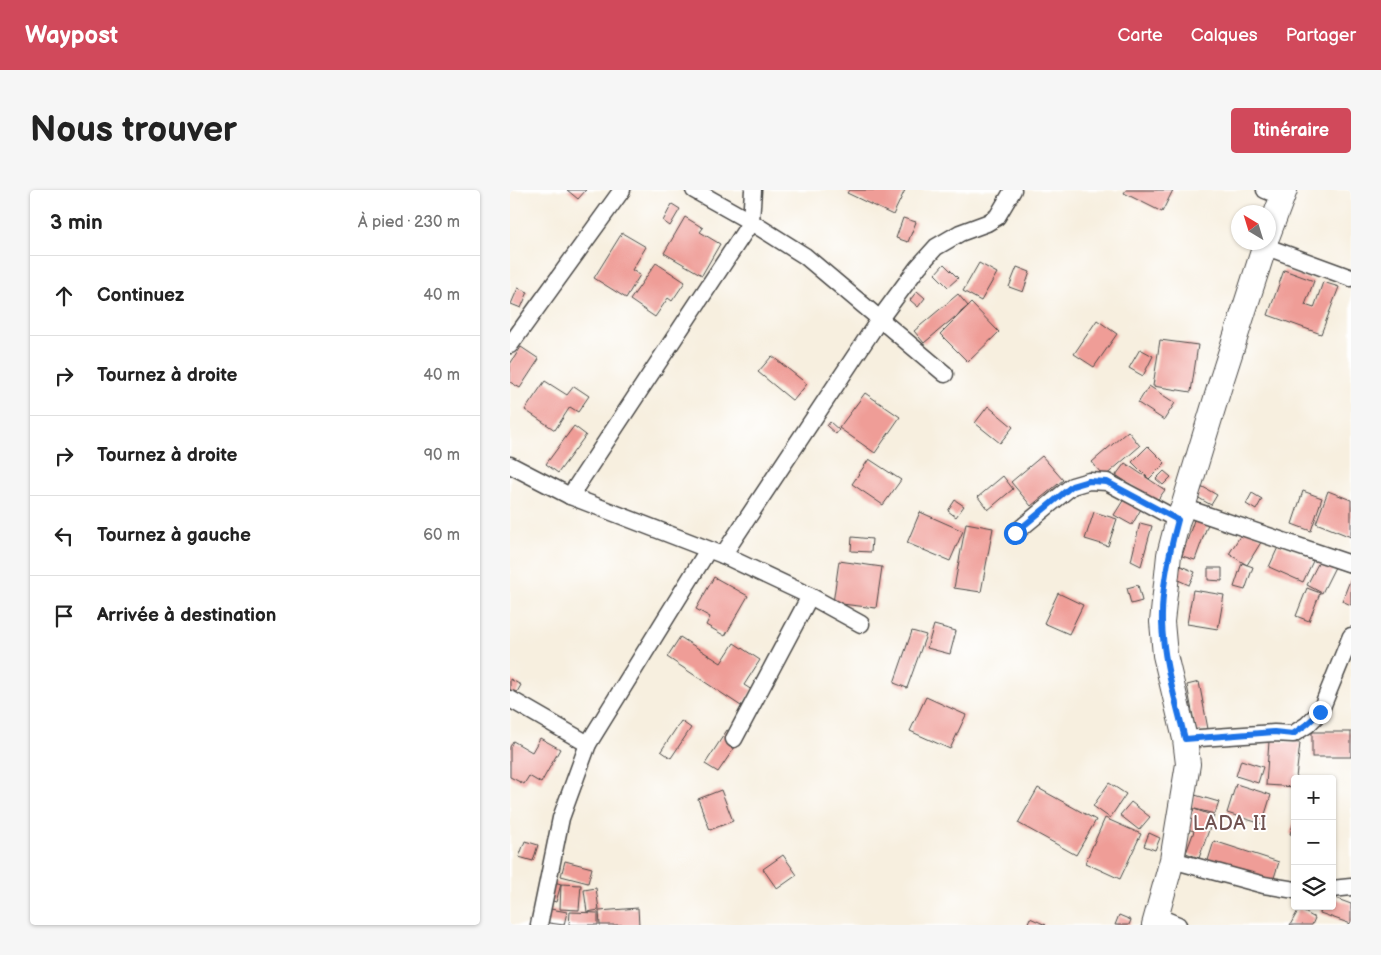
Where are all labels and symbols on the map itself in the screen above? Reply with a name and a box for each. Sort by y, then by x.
north arrow [1231,205,1276,250]
route start [1004,522,1027,545]
route end [1309,701,1332,724]
district label: LADA II [1193,812,1267,836]

